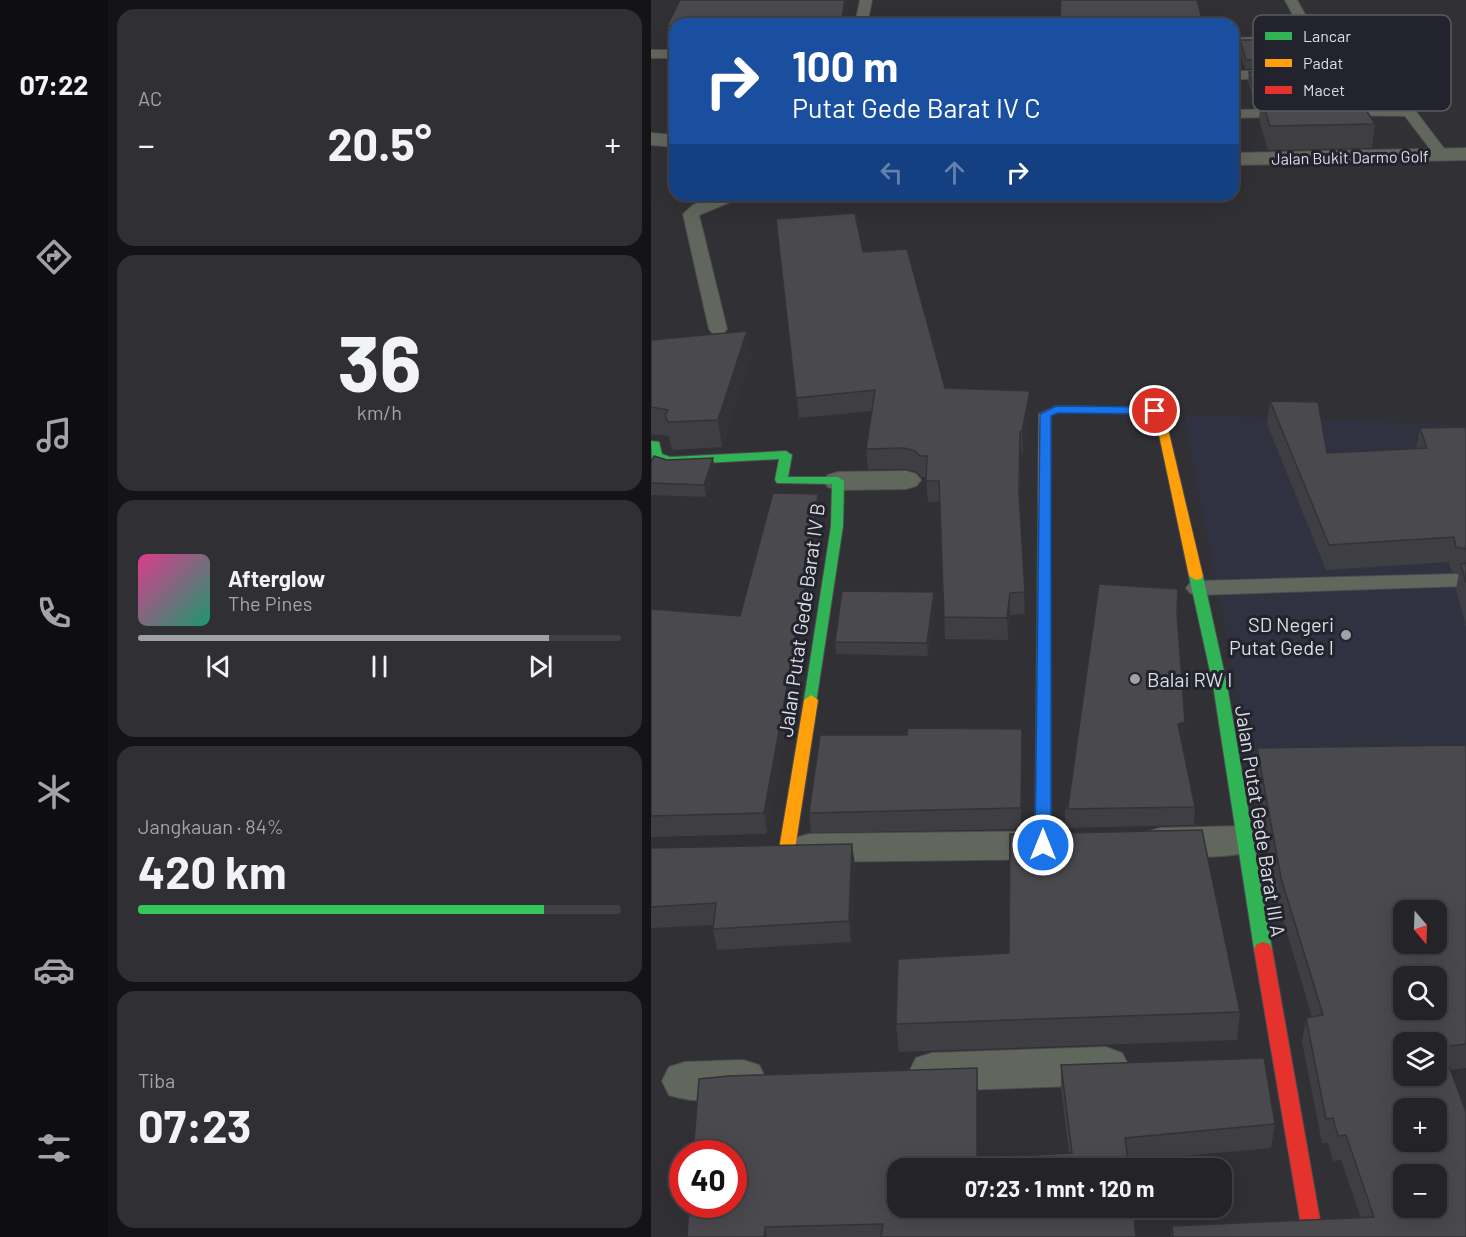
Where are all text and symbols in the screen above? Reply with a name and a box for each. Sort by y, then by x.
legend [1253,15,1451,111]
text: Lancar [1303,26,1351,45]
text: 100 m [792,40,898,90]
icon: right [693,42,771,120]
text: Padat [1303,53,1343,72]
text: 07:22 [20,68,88,100]
text: Macet [1303,80,1345,99]
text: AC [138,86,162,110]
text: Putat Gede Barat IV C [792,91,1041,123]
text: 20.5° [327,116,432,170]
text: − [138,124,155,164]
text: + [605,124,621,164]
street label: Jalan Bukit Darmo Golf [1271,146,1429,168]
icon: left [875,156,908,189]
icon: ahead [938,156,971,189]
icon: right [1001,156,1034,189]
icon: directions [33,236,75,278]
text: 36 [337,314,422,408]
pin [1129,385,1180,436]
icon: arrive [1138,394,1171,427]
text: km/h [357,400,402,424]
icon: music [33,414,75,456]
street label: Jalan Putat Gede Barat IV B [773,502,829,738]
text: Afterglow [228,565,325,591]
text: The Pines [228,591,312,615]
icon: phone [33,592,75,634]
place label: SD Negeri Putat Gede I [1229,612,1334,659]
marker: SD Negeri Putat Gede I [1339,628,1353,642]
icon: previous [202,650,235,683]
icon: pause [363,650,396,683]
icon: next [524,650,557,683]
place label: Balai RW I [1147,667,1232,691]
marker: Balai RW I [1128,672,1142,686]
street label: Jalan Putat Gede Barat III A [1231,704,1291,938]
icon: climate [33,771,75,813]
position arrow [1011,813,1075,877]
text: Jangkauan · 84% [138,814,284,838]
text: 420 km [138,844,287,898]
north arrow [1393,900,1447,954]
map controls [1393,900,1447,1218]
icon: car [33,949,75,991]
button: search [1393,966,1447,1020]
button: layers [1393,1032,1447,1086]
text: Tiba [138,1068,175,1092]
text: 07:23 [138,1098,251,1152]
button: + [1393,1098,1447,1152]
icon: filters [33,1127,75,1169]
speed limit sign: 40 [669,1140,747,1218]
button: − [1393,1164,1447,1218]
text: 07:23 · 1 mnt · 120 m [965,1175,1154,1201]

